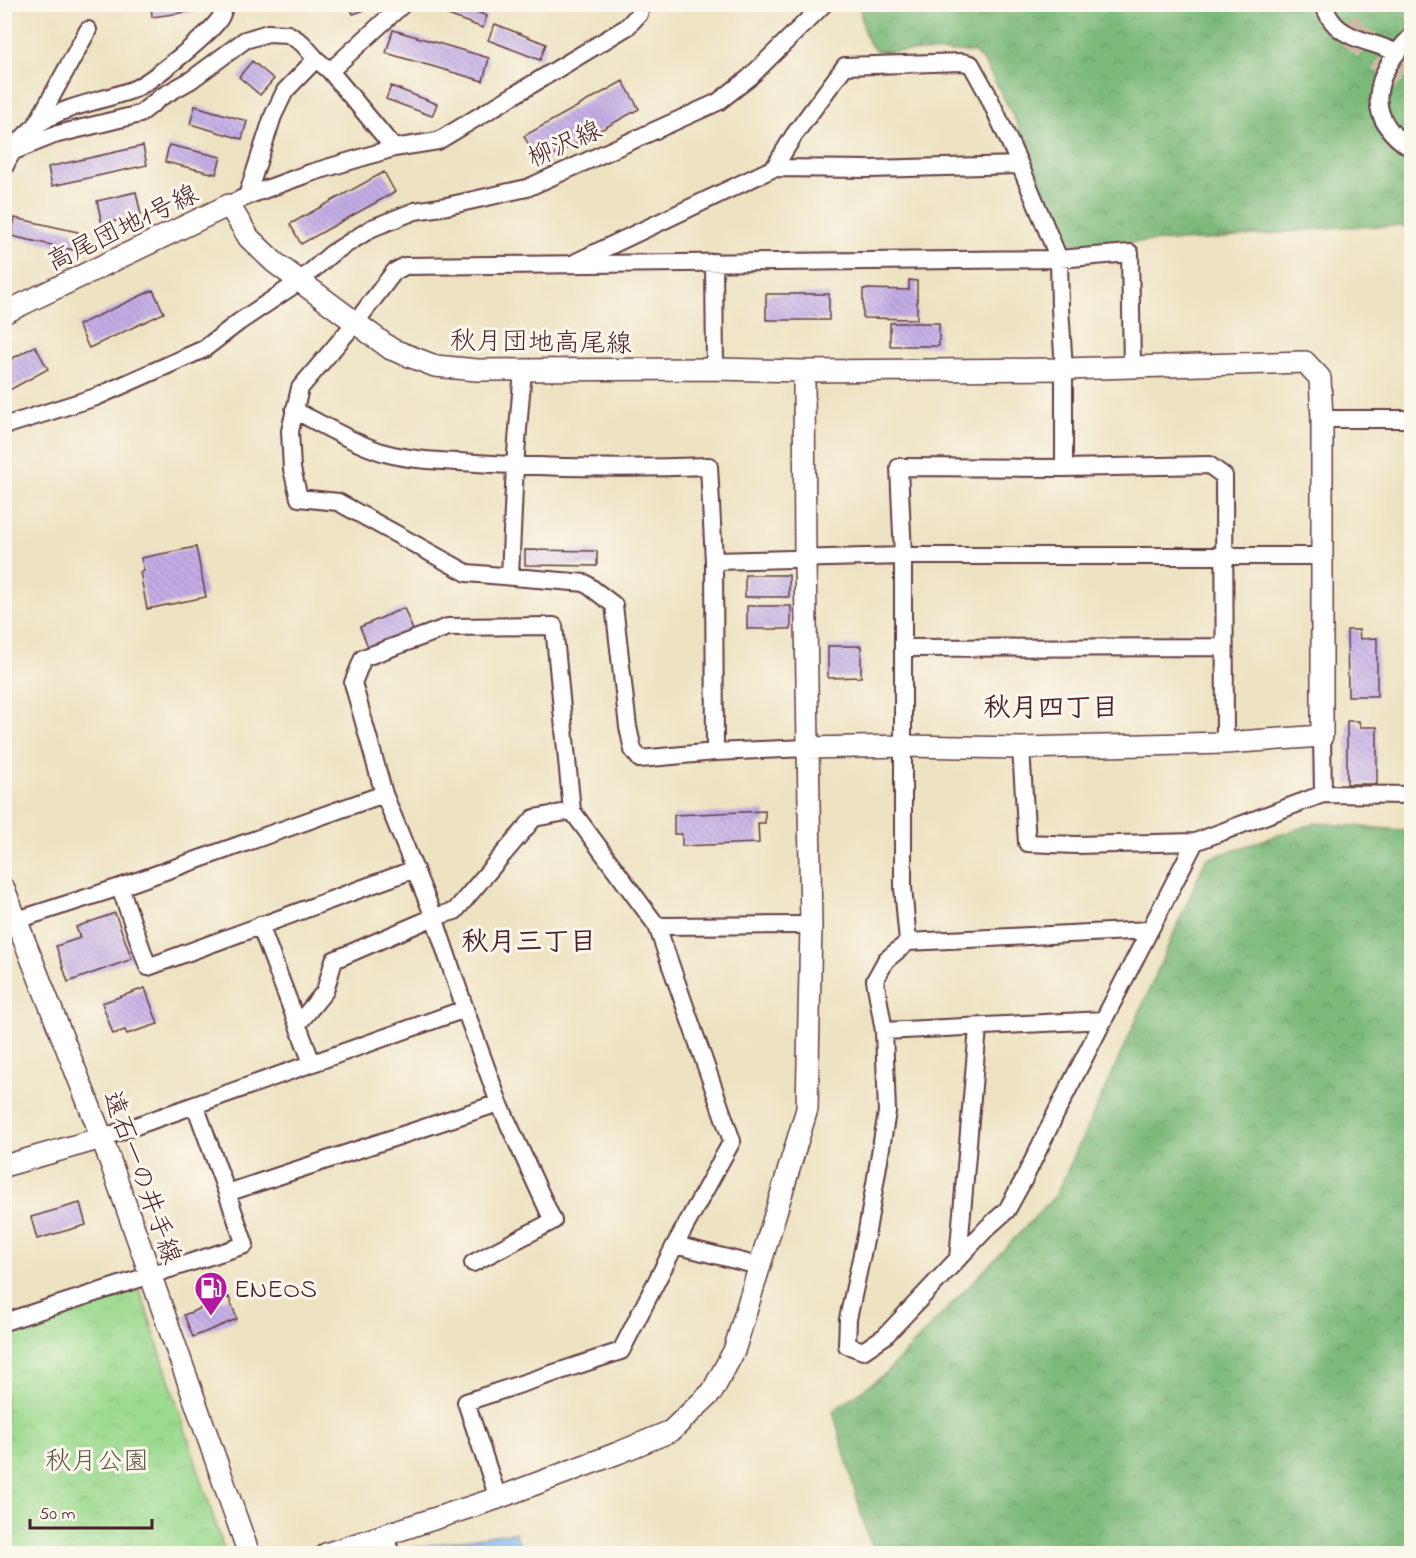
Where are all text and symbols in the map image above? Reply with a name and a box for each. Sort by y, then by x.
street label: 柳沢線 [522,113,609,179]
street label: 高尾団地1号線 [41,177,205,283]
street label: 秋月団地高尾線 [450,323,632,365]
district label: 秋月四丁目 [984,690,1119,729]
district label: 秋月三丁目 [462,924,597,963]
street label: 遠石一の井手線 [91,1086,189,1270]
fuel station icon: ENEOS [193,1270,229,1317]
place label: ENEOS [234,1272,317,1310]
park label: 秋月公園 [45,1444,149,1482]
scale bar [30,1492,152,1530]
text: 50 m [39,1502,76,1528]

